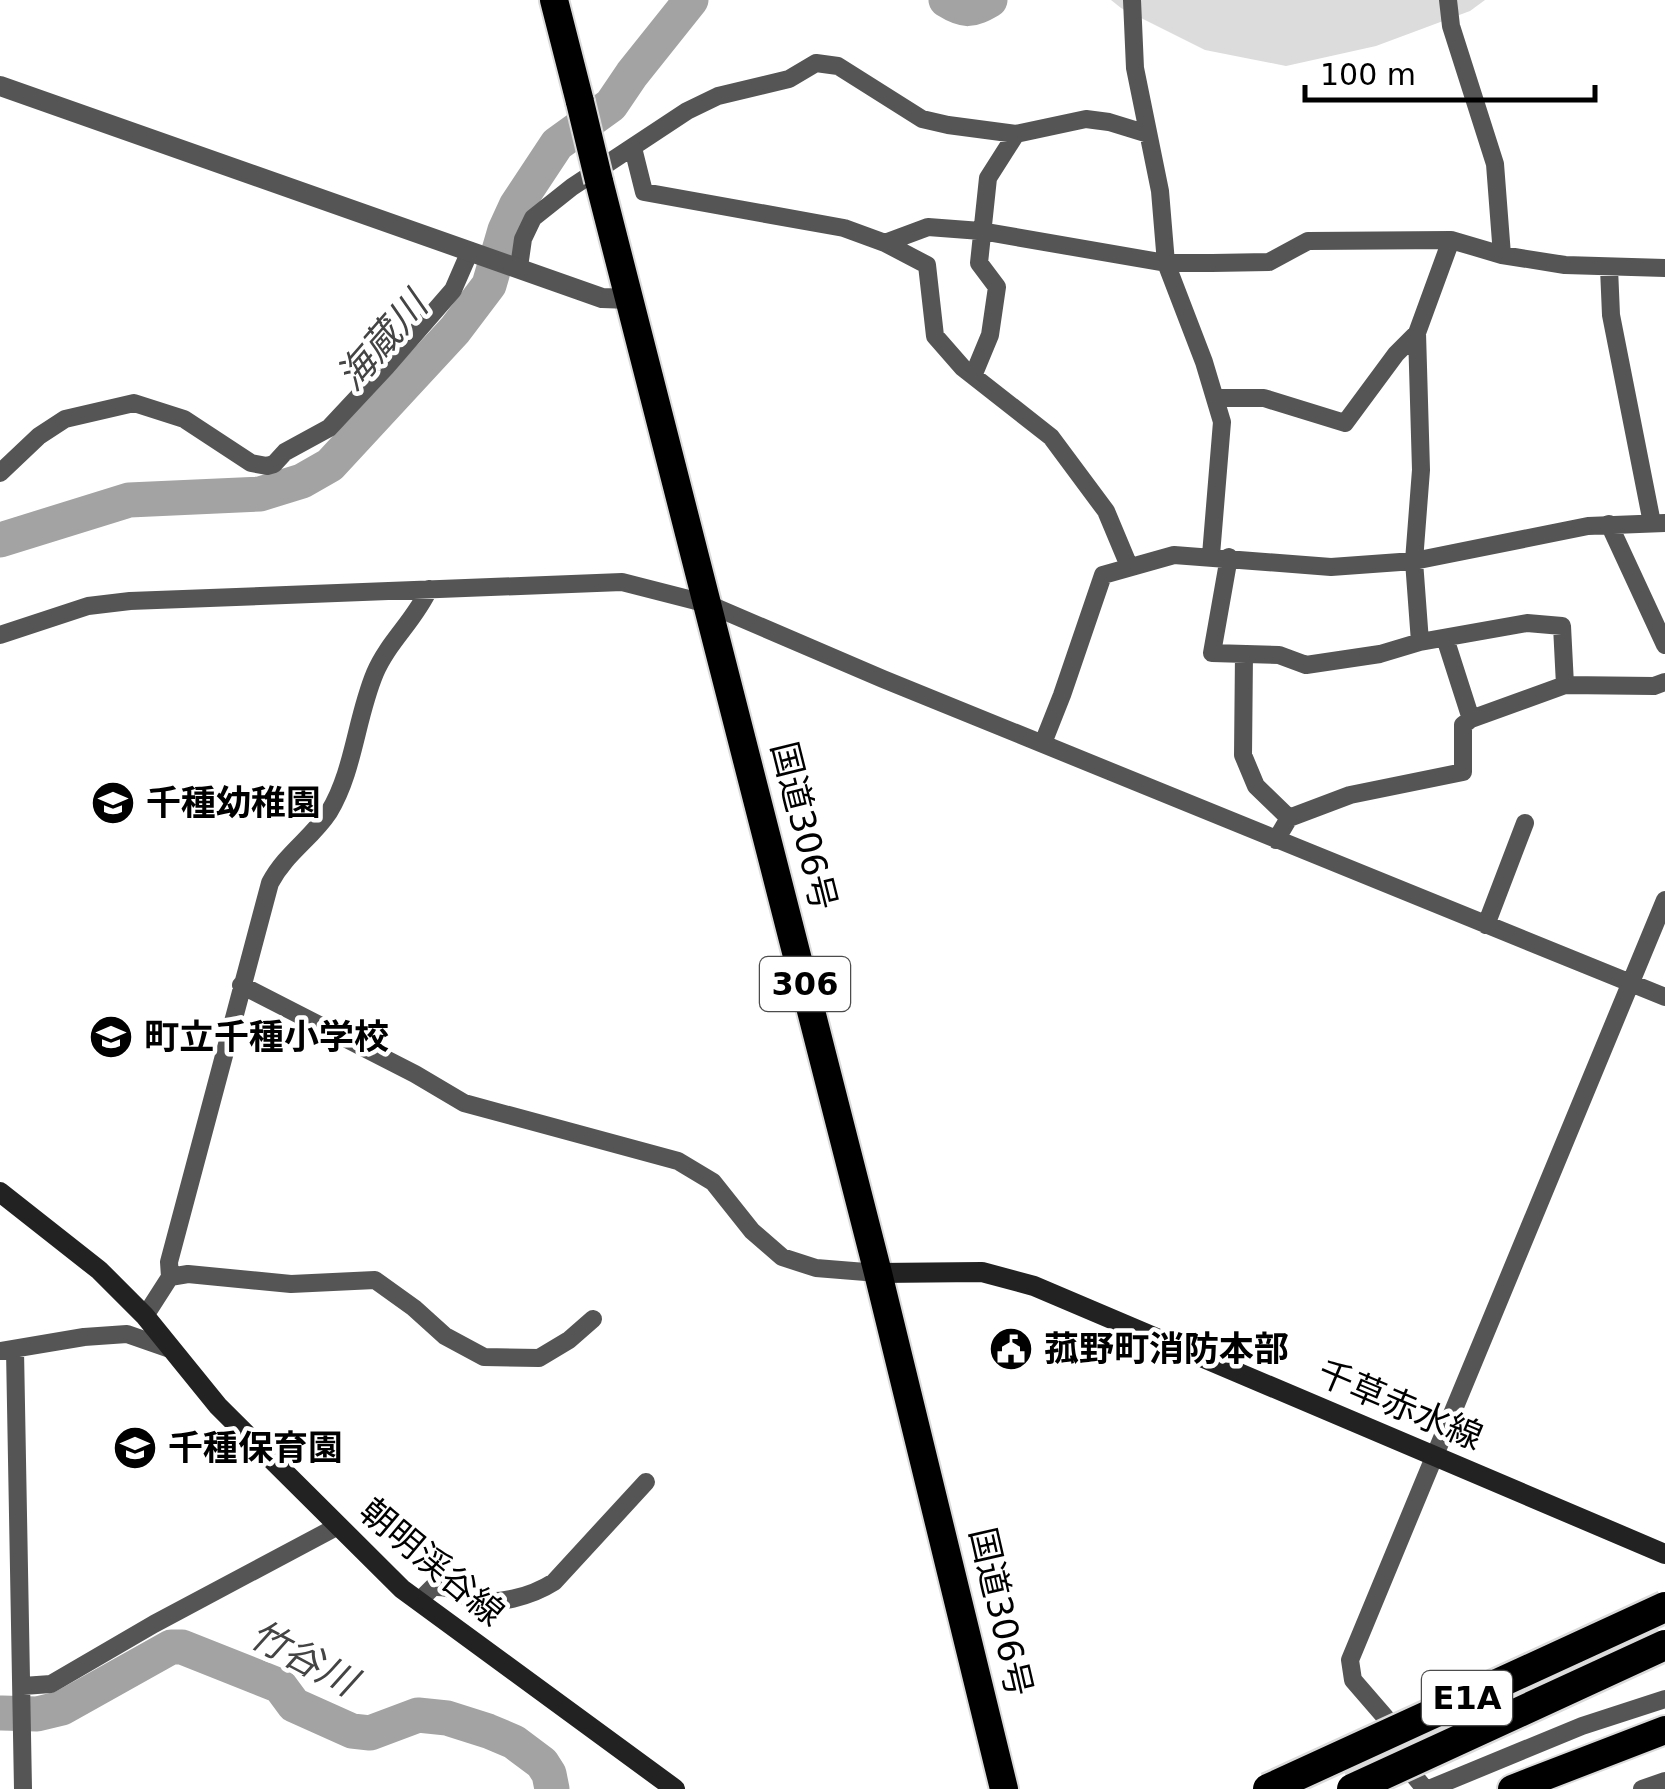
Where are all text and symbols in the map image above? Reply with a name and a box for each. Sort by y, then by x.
scale bar [1305,40,1595,102]
text: 100 m [1320,57,1416,92]
water label: 海蔵川 [328,281,439,398]
street label: 国道306号 [764,738,844,914]
school or university icon: 千種幼稚園 [90,780,136,826]
place label: 千種幼稚園 [146,783,321,823]
road number: 306 [760,957,850,1011]
school or university icon: 町立千種小学校 [88,1014,134,1060]
place label: 町立千種小学校 [144,1017,389,1057]
public building icon: 菰野町消防本部 [988,1326,1034,1372]
place label: 菰野町消防本部 [1044,1329,1289,1369]
street label: 千草赤水線 [1312,1352,1488,1458]
school or university icon: 千種保育園 [112,1425,158,1471]
place label: 千種保育園 [168,1428,343,1468]
street label: 朝明渓谷線 [352,1490,512,1634]
street label: 国道306号 [962,1524,1040,1700]
water label: 竹谷川 [242,1612,367,1706]
road number: E1A [1422,1671,1512,1725]

